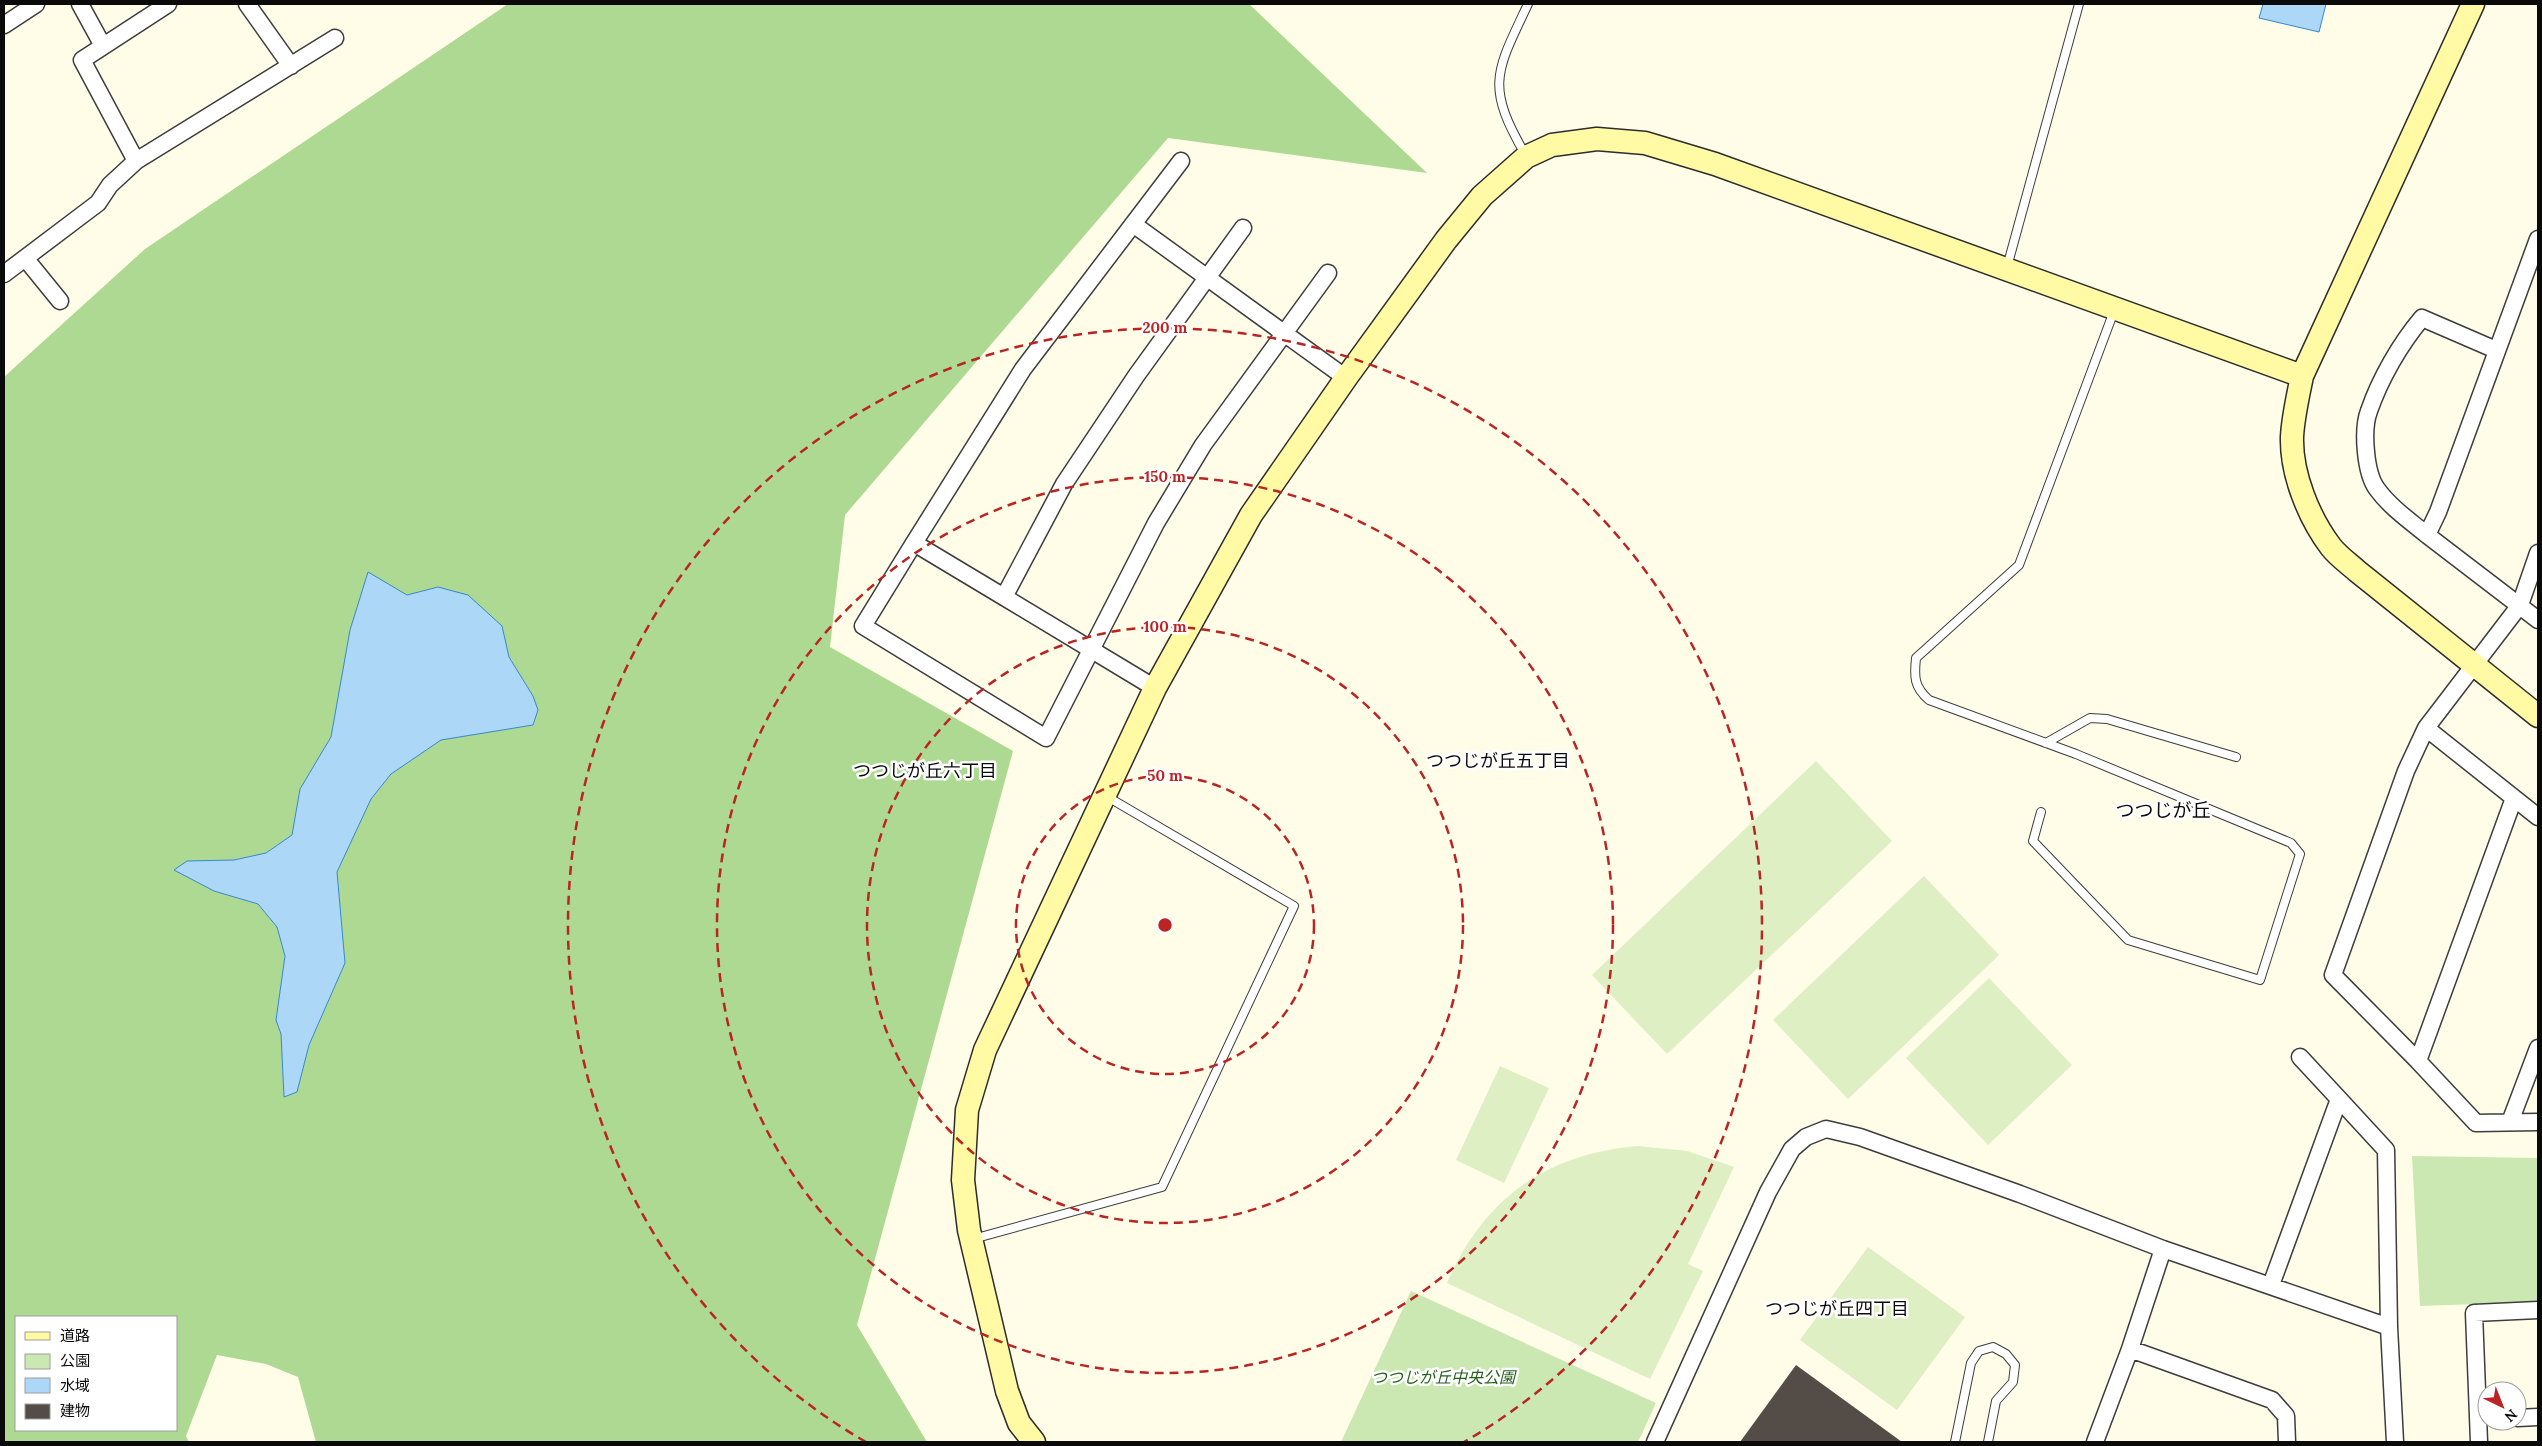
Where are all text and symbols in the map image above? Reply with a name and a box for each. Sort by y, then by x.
text: 200 m [1143,318,1188,337]
text: 150 m [1144,467,1186,486]
text: 100 m [1144,617,1187,636]
district label: つつじが丘五丁目 [1426,749,1570,772]
district label: つつじが丘六丁目 [853,759,997,782]
text: 50 m [1147,766,1183,785]
district label: つつじが丘 [2115,798,2211,822]
centre of rings [1156,916,1174,934]
district label: つつじが丘四丁目 [1765,1297,1909,1320]
legend [15,1316,178,1431]
text: 道路 [60,1326,90,1345]
text: 公園 [60,1351,90,1370]
park label: つつじが丘中央公園 [1371,1367,1517,1387]
text: 水域 [60,1376,90,1395]
north arrow [2477,1381,2527,1431]
text: 建物 [60,1401,90,1420]
text: N [2501,1405,2521,1426]

